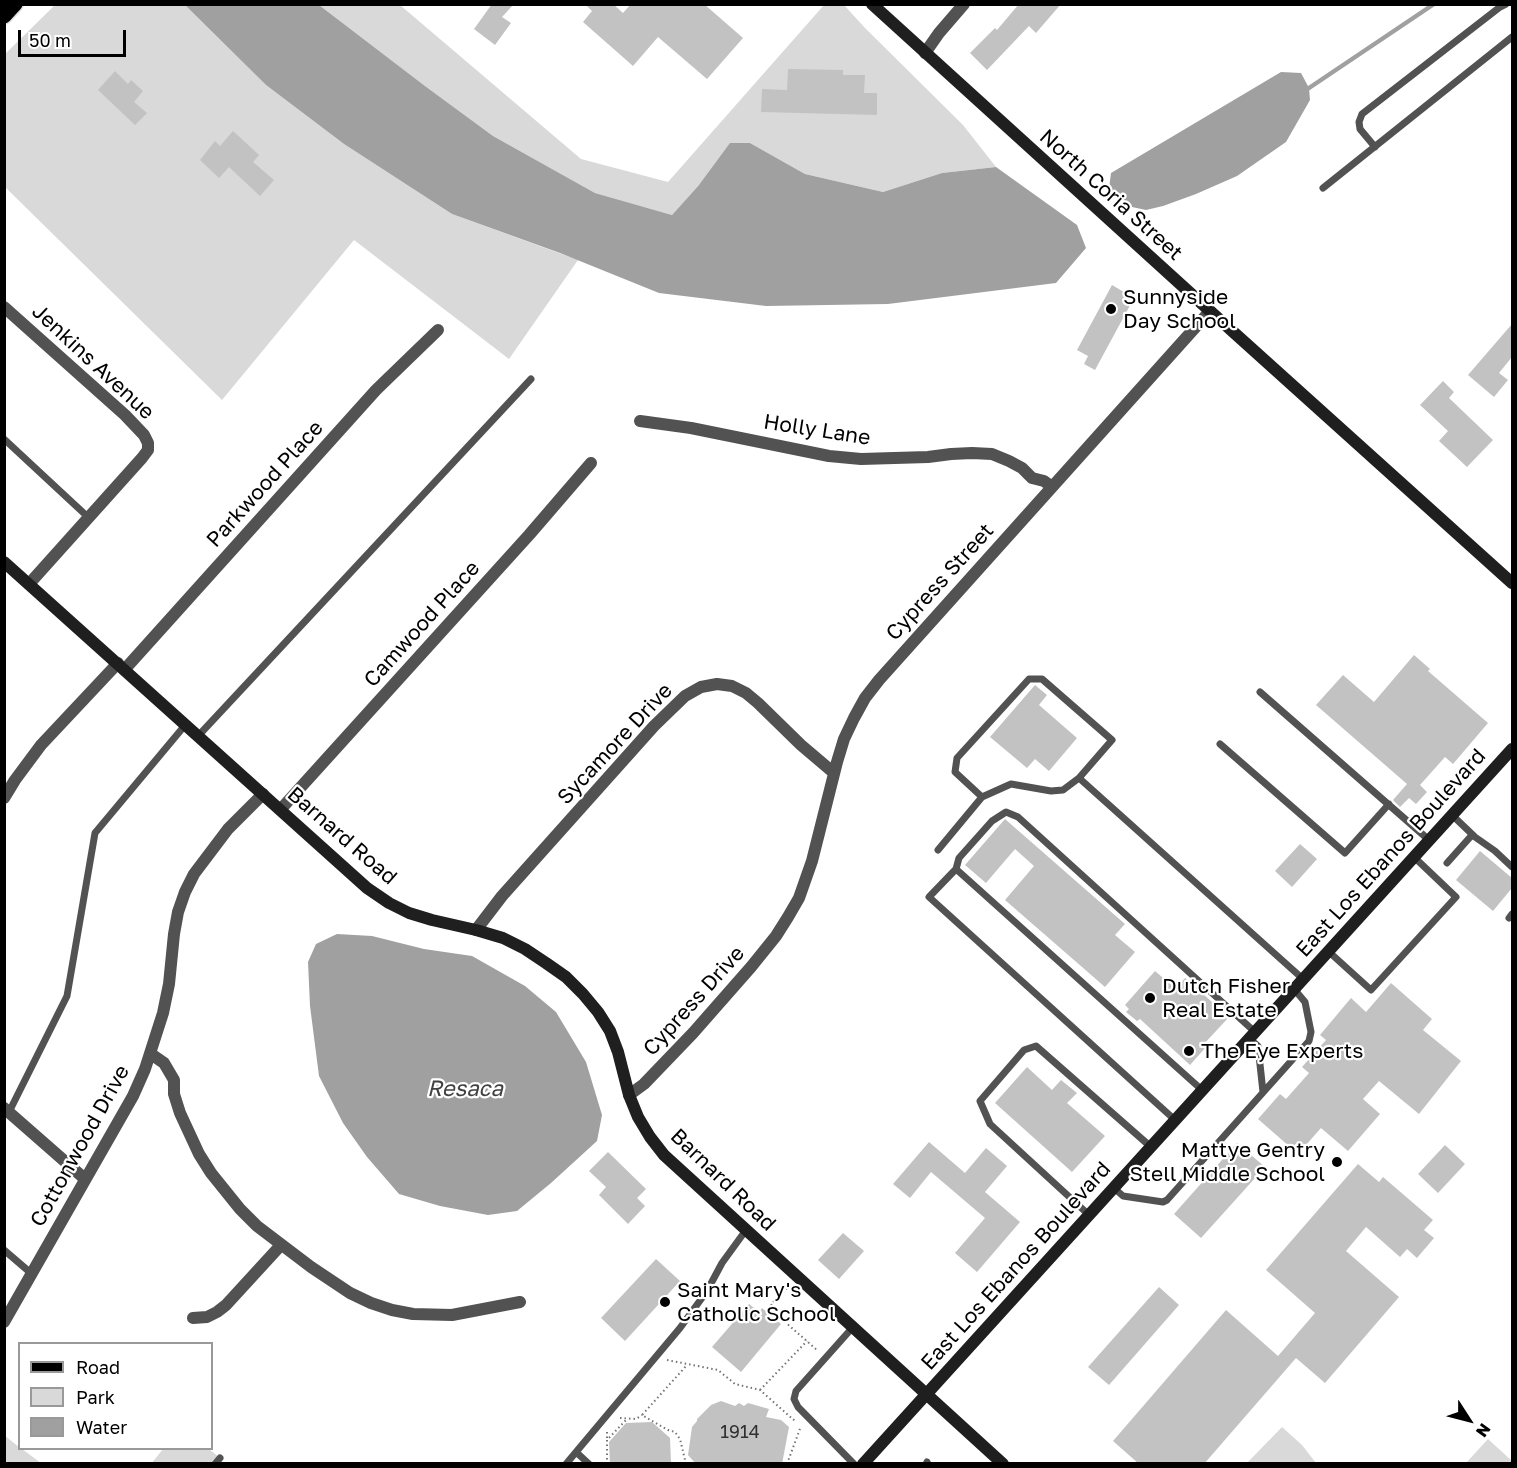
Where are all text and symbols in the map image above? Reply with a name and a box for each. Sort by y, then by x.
scale bar [21,18,129,56]
text: 50 m [29,29,71,51]
street label: North Coria Street [1034,124,1188,266]
place label: Sunnyside Day School [1123,284,1236,334]
street label: Jenkins Avenue [27,299,159,425]
marker: Sunnyside Day School [1104,302,1118,316]
street label: Holly Lane [762,409,872,451]
street label: Parkwood Place [202,415,328,553]
street label: Cypress Street [881,518,999,646]
street label: Camwood Place [359,556,485,692]
street label: Sycamore Drive [552,678,678,810]
street label: East Los Ebanos Boulevard [1291,744,1491,962]
street label: Barnard Road [282,782,402,890]
street label: Cypress Drive [638,941,750,1061]
place label: Dutch Fisher Real Estate [1162,973,1290,1023]
marker: Dutch Fisher Real Estate [1143,991,1157,1005]
place label: The Eye Experts [1201,1038,1363,1064]
marker: The Eye Experts [1182,1044,1196,1058]
street label: Cottonwood Drive [25,1061,135,1231]
water label: Resaca [427,1076,503,1102]
street label: Barnard Road [665,1124,781,1236]
place label: Mattye Gentry Stell Middle School [1130,1137,1325,1187]
marker: Mattye Gentry Stell Middle School [1330,1155,1344,1169]
street label: East Los Ebanos Boulevard [916,1157,1116,1375]
place label: Saint Mary's Catholic School [677,1277,836,1327]
marker: Saint Mary's Catholic School [658,1295,672,1309]
legend [18,1342,213,1450]
text: Road [76,1356,120,1378]
text: Park [76,1386,115,1408]
north arrow [1439,1390,1499,1450]
text: Water [76,1416,127,1438]
text: N [1472,1420,1495,1441]
house number: 1914 [720,1421,760,1443]

